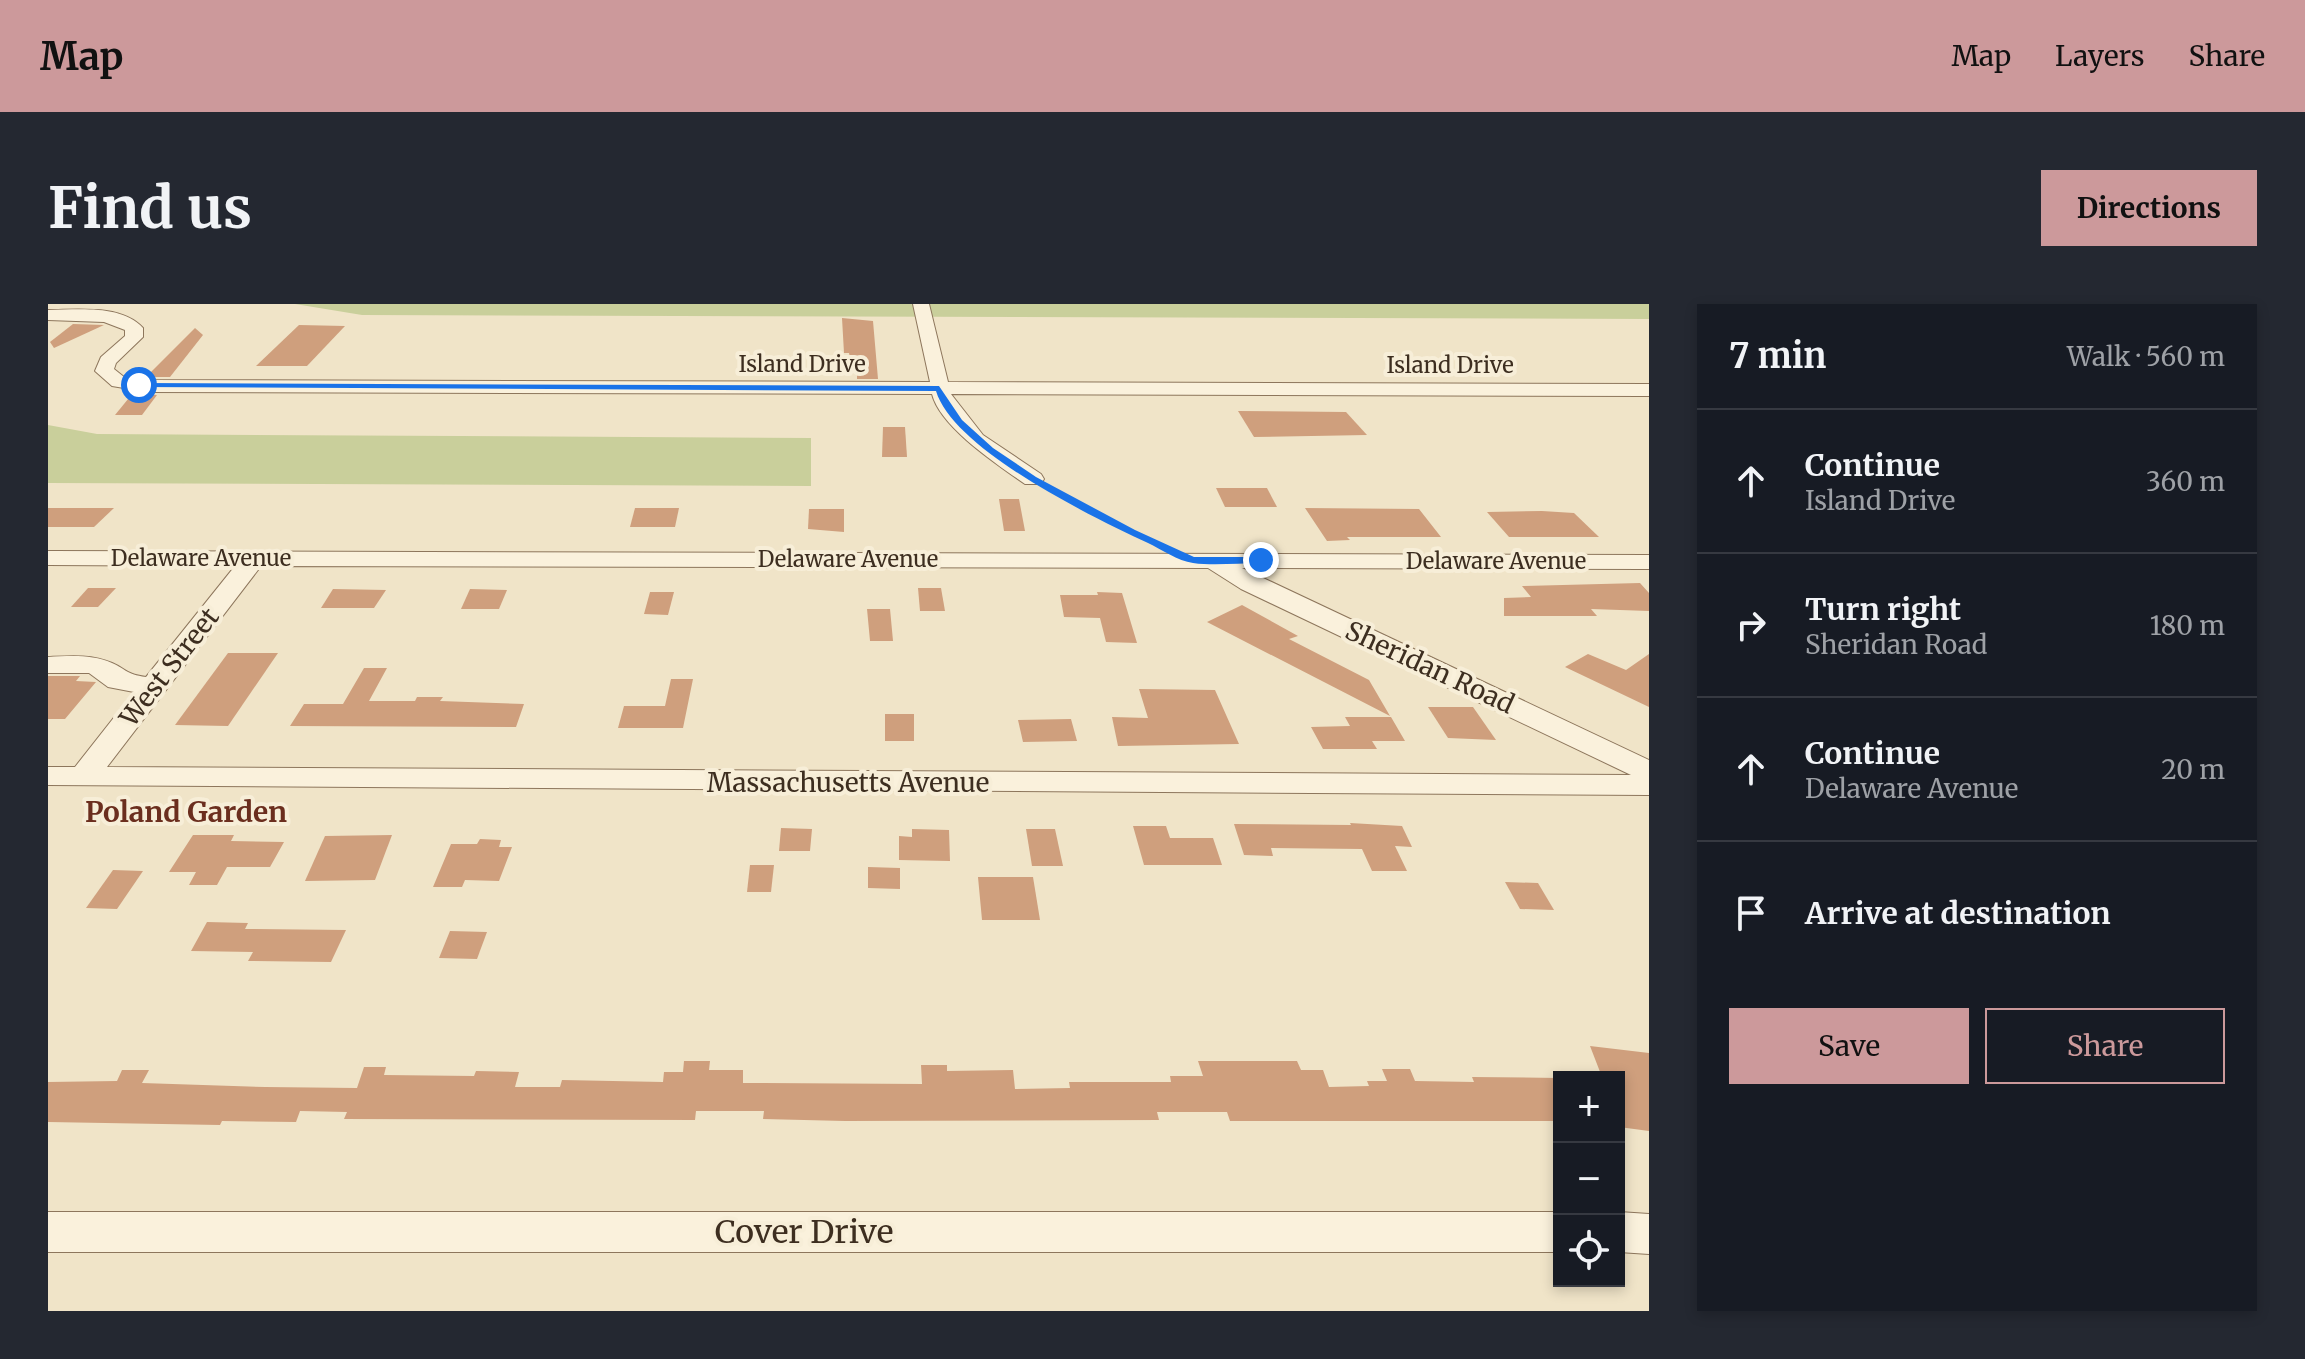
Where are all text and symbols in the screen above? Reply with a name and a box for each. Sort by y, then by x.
text: Map [40,33,124,80]
text: Map [1951,38,2011,74]
text: Layers [2055,38,2144,74]
text: Share [2188,38,2265,74]
button: Directions [2041,170,2257,246]
text: Find us [48,173,252,243]
text: 7 min [1729,335,1826,377]
text: Walk · 560 m [2067,340,2225,373]
street label: Island Drive [738,350,866,378]
street label: Island Drive [1386,351,1514,379]
route start [121,367,157,403]
text: Continue [1805,446,1940,484]
icon: ahead [1729,459,1773,503]
text: 360 m [2146,465,2225,498]
text: Island Drive [1805,484,1955,517]
route end [1243,542,1279,578]
street label: Delaware Avenue [111,544,291,572]
street label: Delaware Avenue [758,545,938,573]
street label: Delaware Avenue [1406,547,1586,575]
text: Turn right [1805,590,1961,628]
street label: West Street [112,601,226,734]
icon: right [1729,603,1773,647]
text: 180 m [2150,609,2225,642]
street label: Sheridan Road [1340,614,1520,721]
text: Sheridan Road [1805,628,1987,661]
text: Continue [1805,734,1940,772]
icon: ahead [1729,747,1773,791]
text: 20 m [2161,753,2225,786]
street label: Massachusetts Avenue [707,766,989,799]
text: Delaware Avenue [1805,772,2018,805]
district label: Poland Garden [85,794,287,830]
icon: arrive [1729,891,1773,935]
text: Arrive at destination [1805,894,2111,932]
button: Save [1729,1008,1969,1084]
button: Share [1985,1008,2225,1084]
map controls [1553,1071,1625,1287]
button: + [1553,1071,1625,1143]
button: − [1553,1143,1625,1215]
street label: Cover Drive [715,1212,893,1252]
button: locate [1553,1215,1625,1287]

